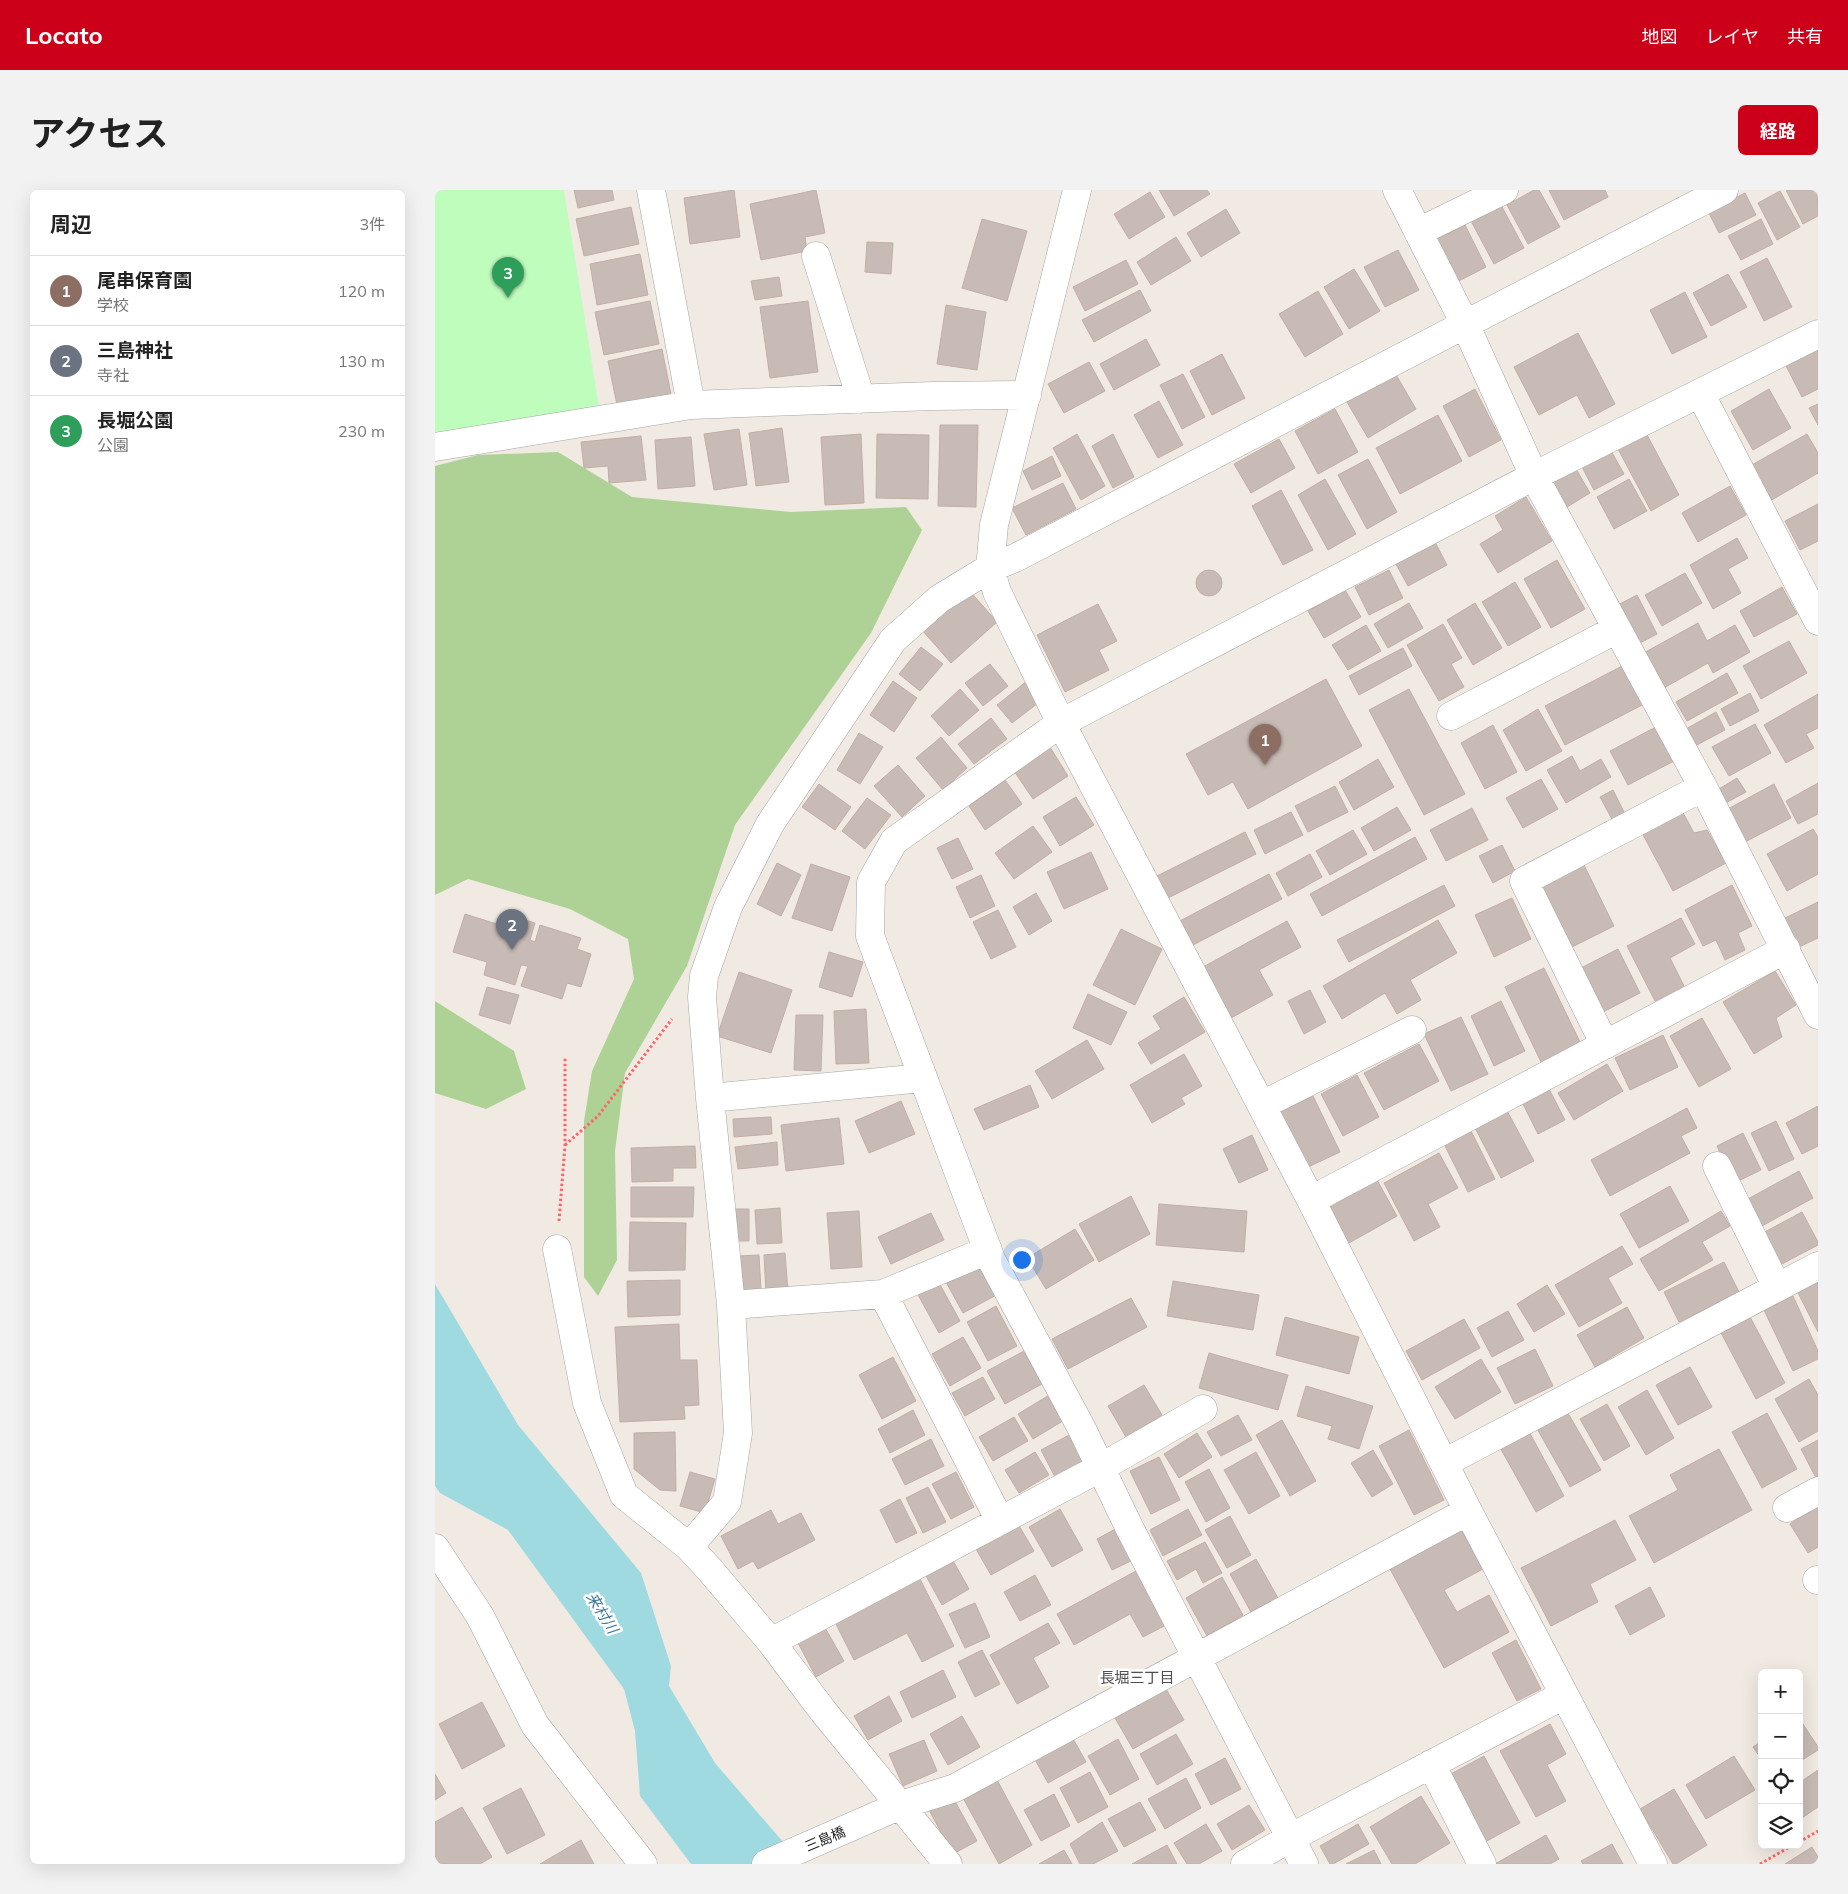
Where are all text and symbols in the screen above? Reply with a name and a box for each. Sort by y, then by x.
text: Locato [25,20,103,50]
text: 地図 [1642,25,1678,48]
text: レイヤ [1706,25,1759,48]
text: 共有 [1787,25,1823,48]
button: 経路 [1738,105,1818,155]
text: アクセス [30,111,168,155]
text: 周辺 [50,211,92,237]
text: 3件 [359,214,385,234]
pin: 3 [492,257,524,298]
text: 尾串保育園 [97,268,192,292]
text: 1 [61,281,71,301]
text: 120 m [338,281,385,301]
text: 学校 [97,295,129,315]
text: 三島神社 [97,338,173,362]
text: 2 [61,351,71,371]
text: 130 m [338,351,385,371]
text: 寺社 [97,365,129,385]
text: 長堀公園 [97,408,173,432]
text: 3 [61,421,71,441]
text: 230 m [338,421,385,441]
text: 公園 [97,435,129,455]
pin: 1 [1249,724,1281,765]
pin: 2 [496,909,528,950]
your location [1009,1247,1035,1273]
water label: 来村川 [582,1589,623,1639]
district label: 長堀三丁目 [1099,1668,1175,1687]
map controls [1758,1669,1803,1849]
button: + [1758,1669,1803,1714]
button: − [1758,1714,1803,1759]
button: locate [1758,1759,1803,1804]
button: layers [1758,1804,1803,1849]
street label: 三島橋 [802,1823,848,1855]

